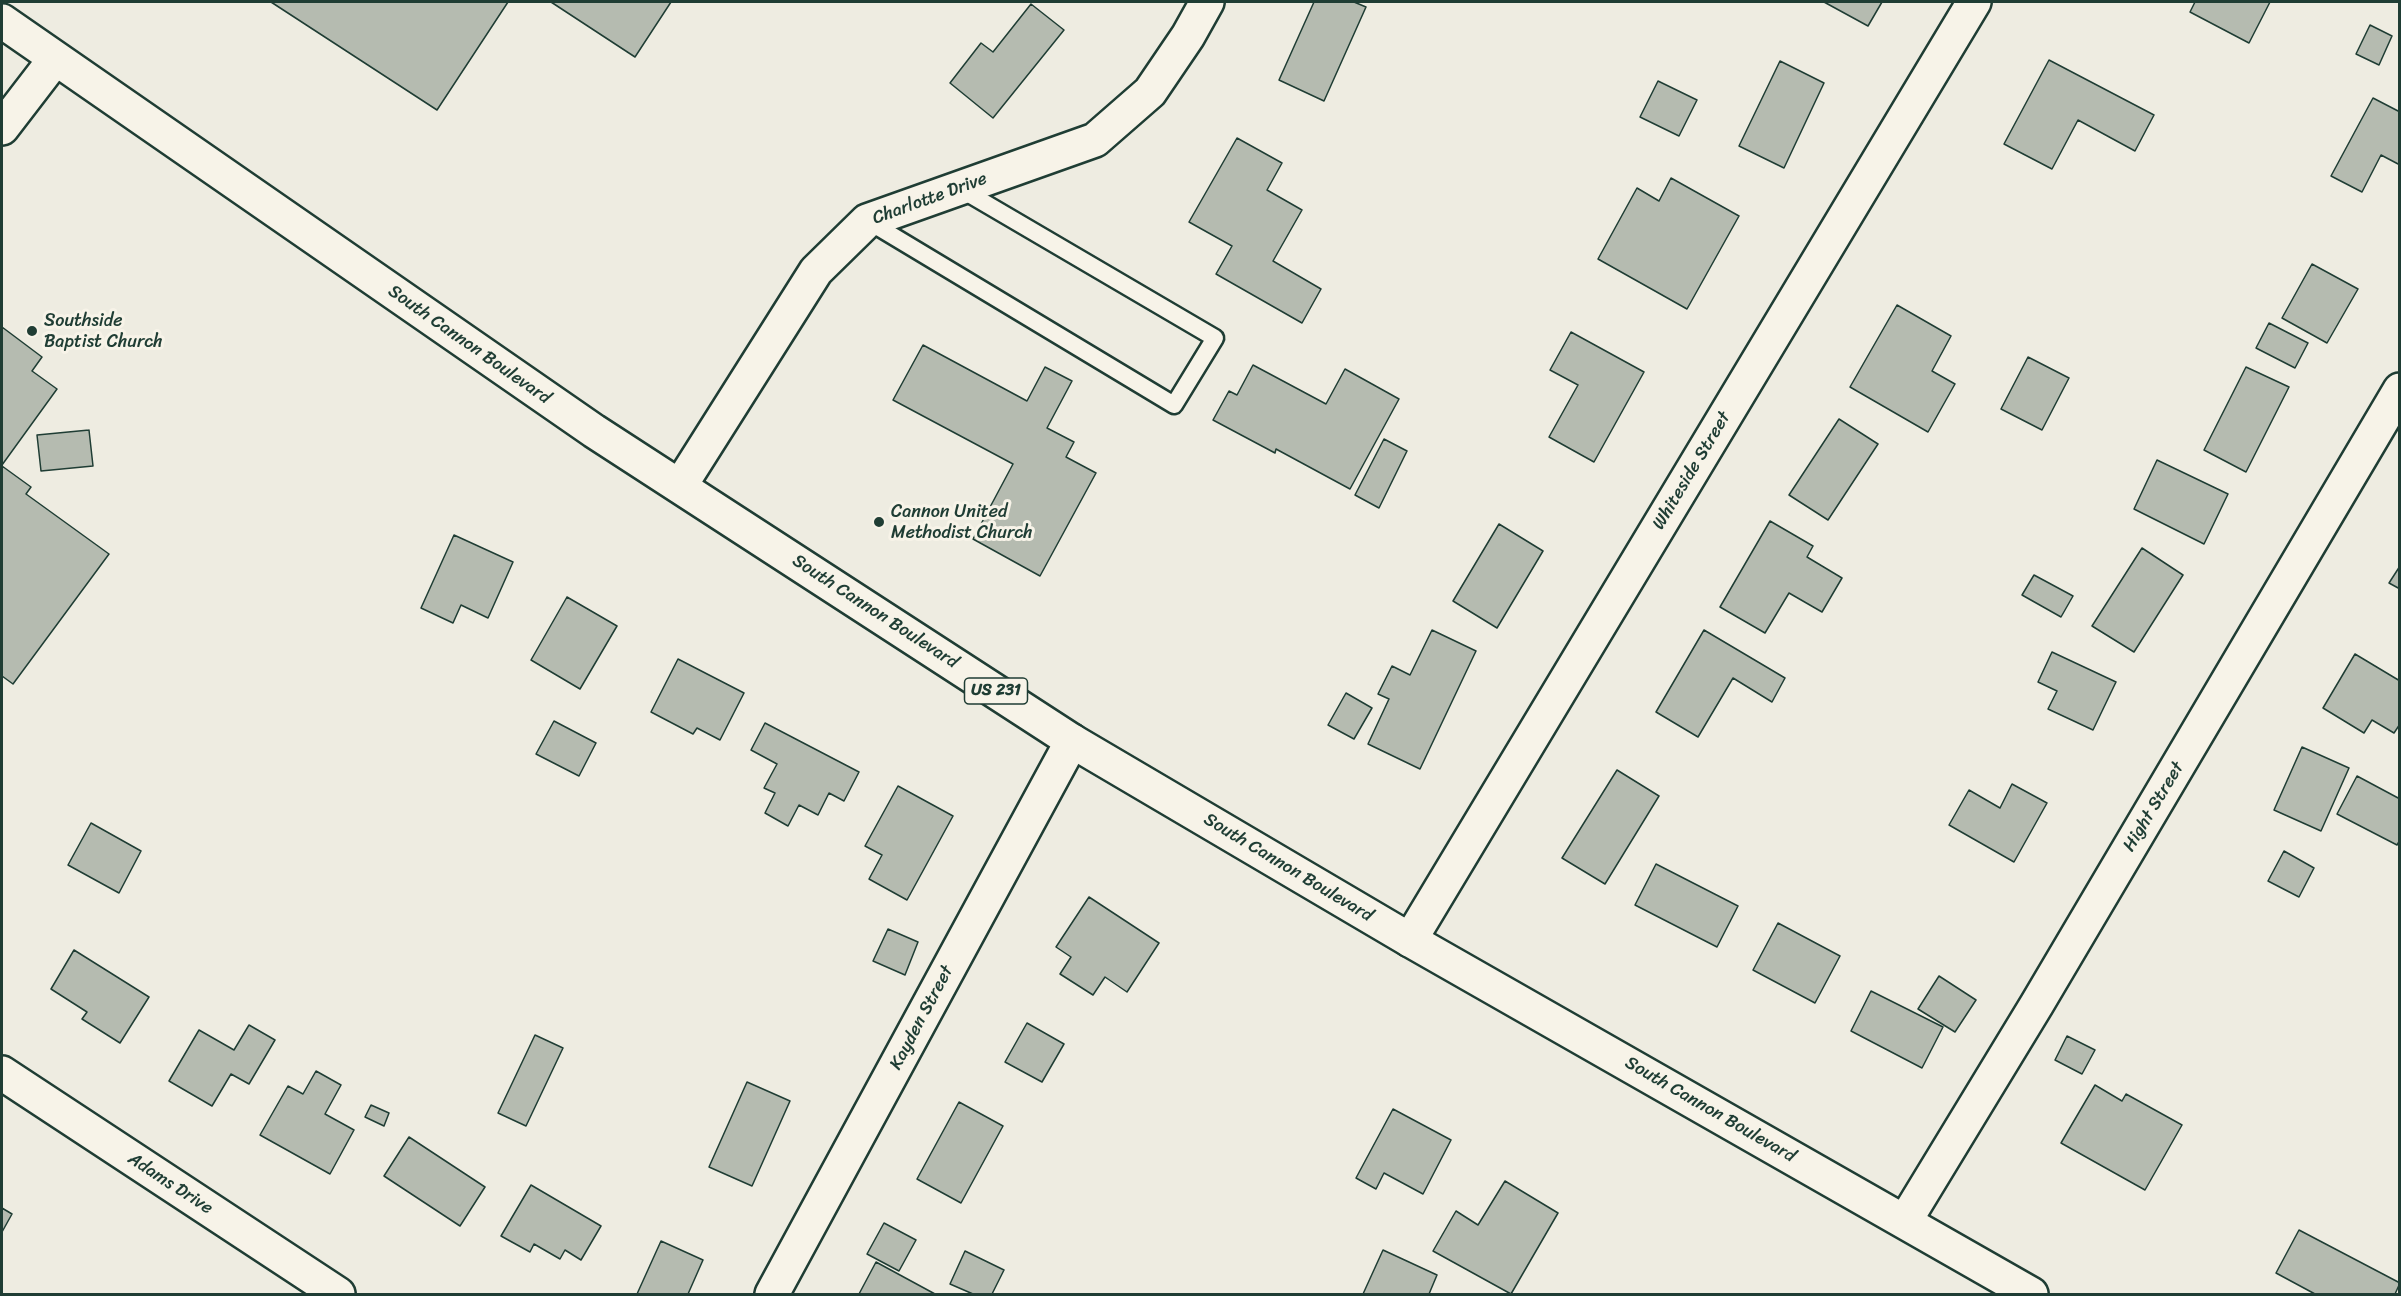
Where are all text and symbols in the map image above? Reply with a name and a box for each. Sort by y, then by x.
street label: Charlotte Drive [870,168,990,230]
street label: South Cannon Boulevard [384,281,554,409]
place label: Southside Baptist Church [44,310,163,352]
marker: Southside Baptist Church [25,324,39,338]
street label: Whiteside Street [1648,408,1736,534]
place label: Cannon United Methodist Church [891,501,1033,544]
marker: Cannon United Methodist Church [872,515,886,529]
street label: South Cannon Boulevard [788,550,962,674]
road number: US 231 [964,678,1028,704]
street label: Hight Street [2119,758,2189,856]
street label: South Cannon Boulevard [1199,809,1377,927]
street label: Kayden Street [886,962,958,1074]
street label: South Cannon Boulevard [1621,1052,1799,1168]
street label: Adams Drive [123,1149,217,1219]

